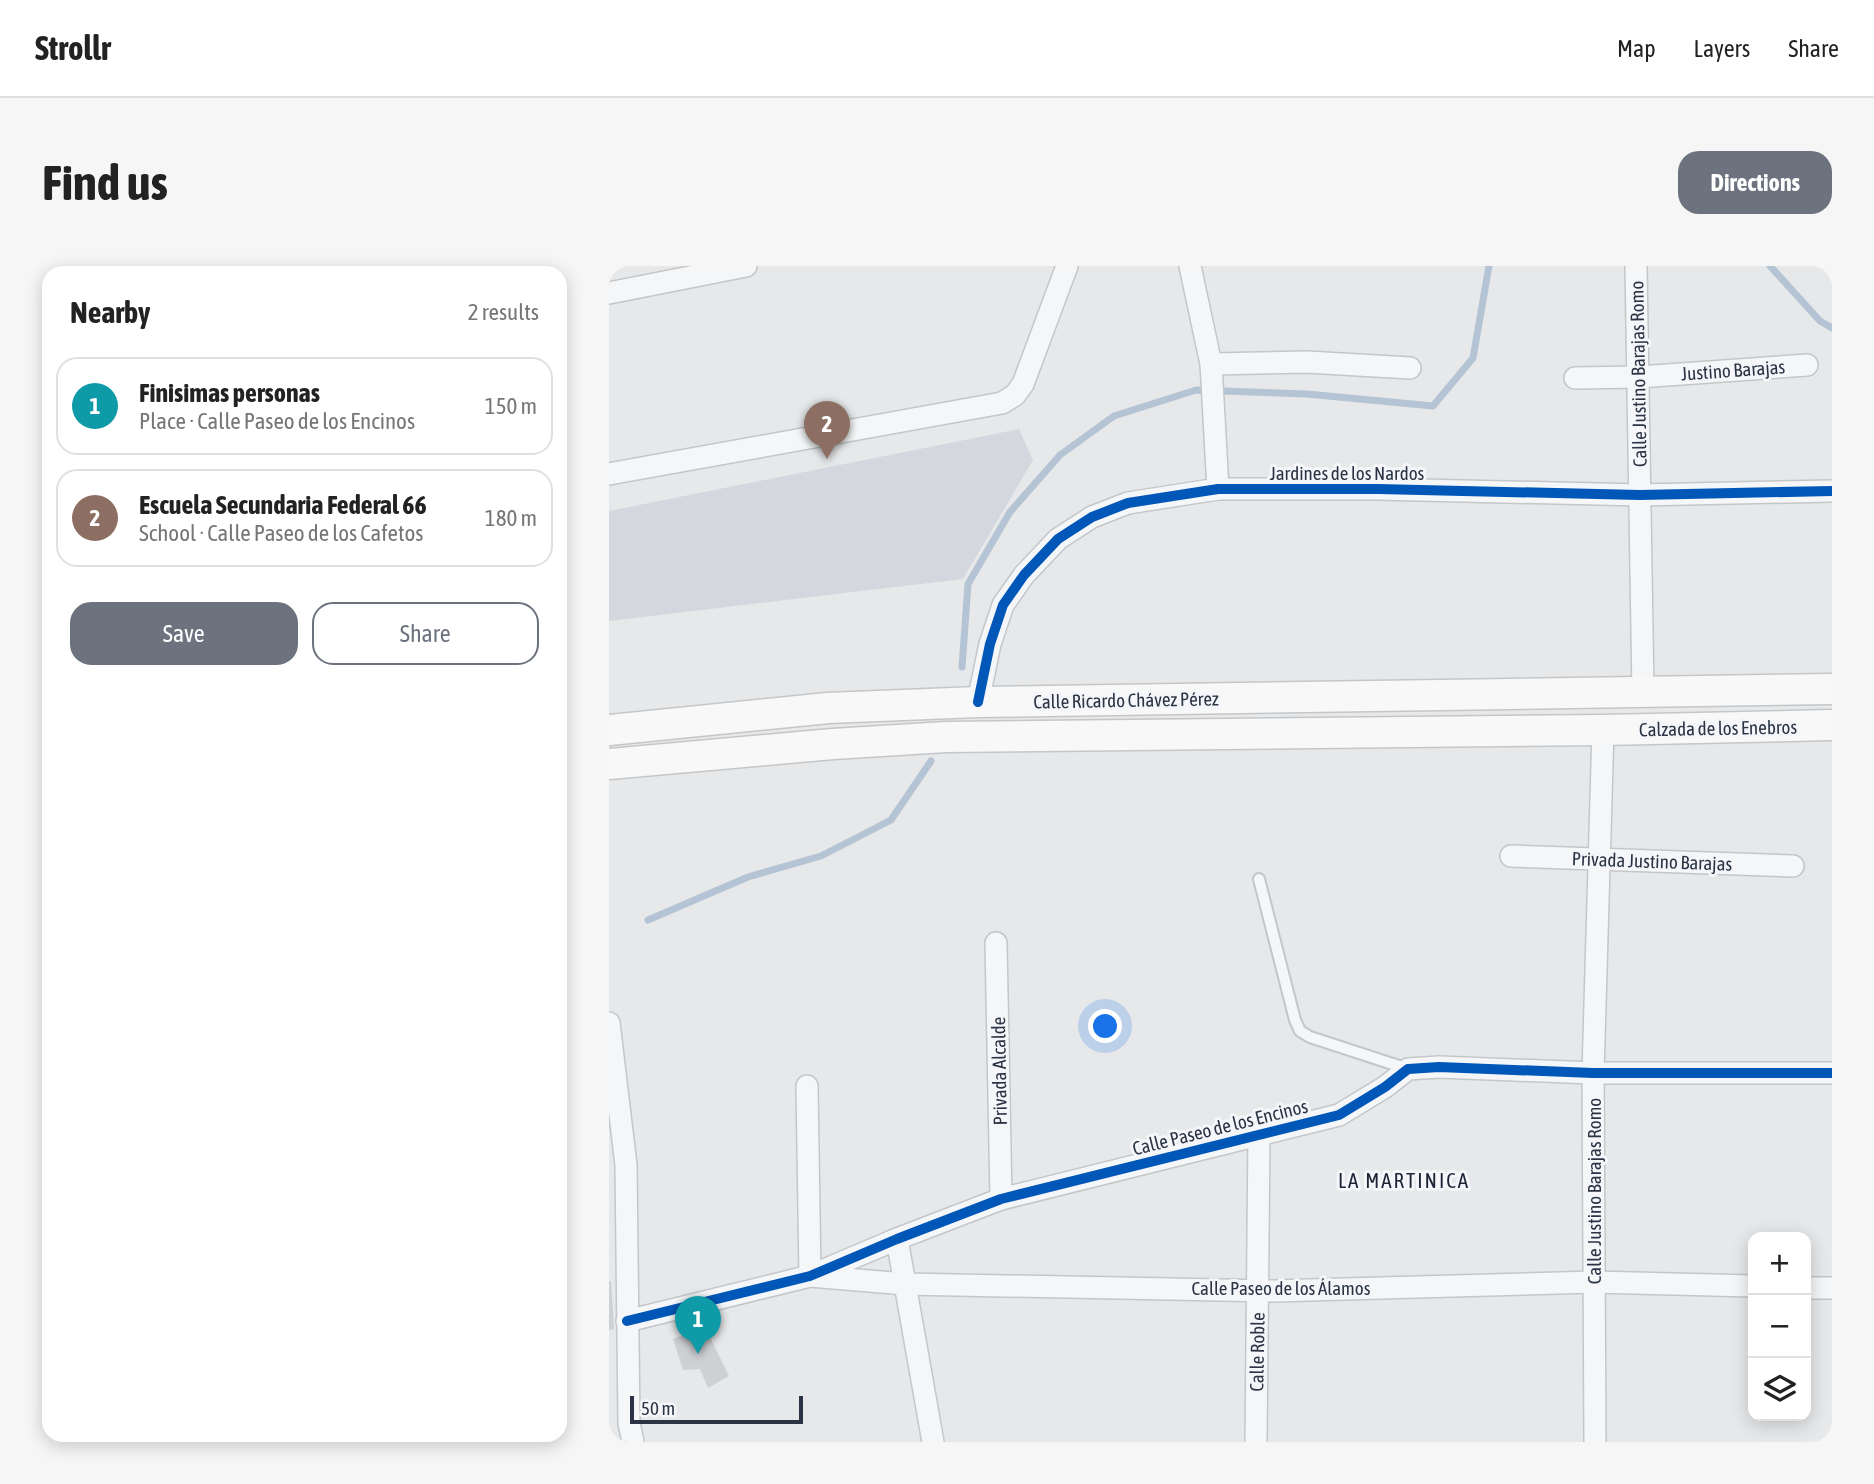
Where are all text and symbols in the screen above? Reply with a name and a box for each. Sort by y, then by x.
text: Strollr [35,29,111,67]
text: Map [1617,35,1656,62]
text: Layers [1694,35,1750,62]
text: Share [1788,35,1839,62]
button: Directions [1678,151,1832,214]
text: Find us [42,154,168,210]
street label: Calle Justino Barajas Romo [1625,281,1651,467]
text: Nearby [70,295,150,329]
text: 2 results [468,299,539,325]
street label: Justino Barajas [1680,355,1786,385]
text: Finisimas personas [139,378,320,408]
text: 1 [90,393,100,419]
text: 150 m [485,393,537,419]
pin: 2 [804,401,850,459]
text: Place · Calle Paseo de los Encinos [139,408,415,434]
street label: Jardines de los Nardos [1270,462,1425,484]
text: Escuela Secundaria Federal 66 [139,490,427,520]
text: 2 [90,505,100,531]
text: 180 m [485,505,537,531]
text: School · Calle Paseo de los Cafetos [139,520,423,546]
button: Save [70,602,298,665]
button: Share [312,602,539,665]
street label: Calle Ricardo Chávez Pérez [1033,687,1219,713]
street label: Calzada de los Enebros [1639,716,1797,740]
street label: Privada Justino Barajas [1571,847,1733,875]
your location [1088,1009,1122,1043]
street label: Privada Alcalde [987,1016,1011,1126]
street label: Calle Paseo de los Encinos [1130,1094,1310,1159]
street label: Calle Justino Barajas Romo [1583,1098,1605,1284]
district label: LA MARTINICA [1338,1168,1470,1192]
map controls [1748,1232,1811,1421]
button: + [1748,1232,1811,1295]
street label: Calle Paseo de los Álamos [1192,1277,1371,1299]
button: − [1748,1295,1811,1358]
pin: 1 [675,1296,721,1354]
street label: Calle Roble [1245,1312,1269,1392]
button: layers [1748,1358,1811,1421]
scale bar [630,1393,803,1425]
text: 50 m [641,1397,675,1419]

